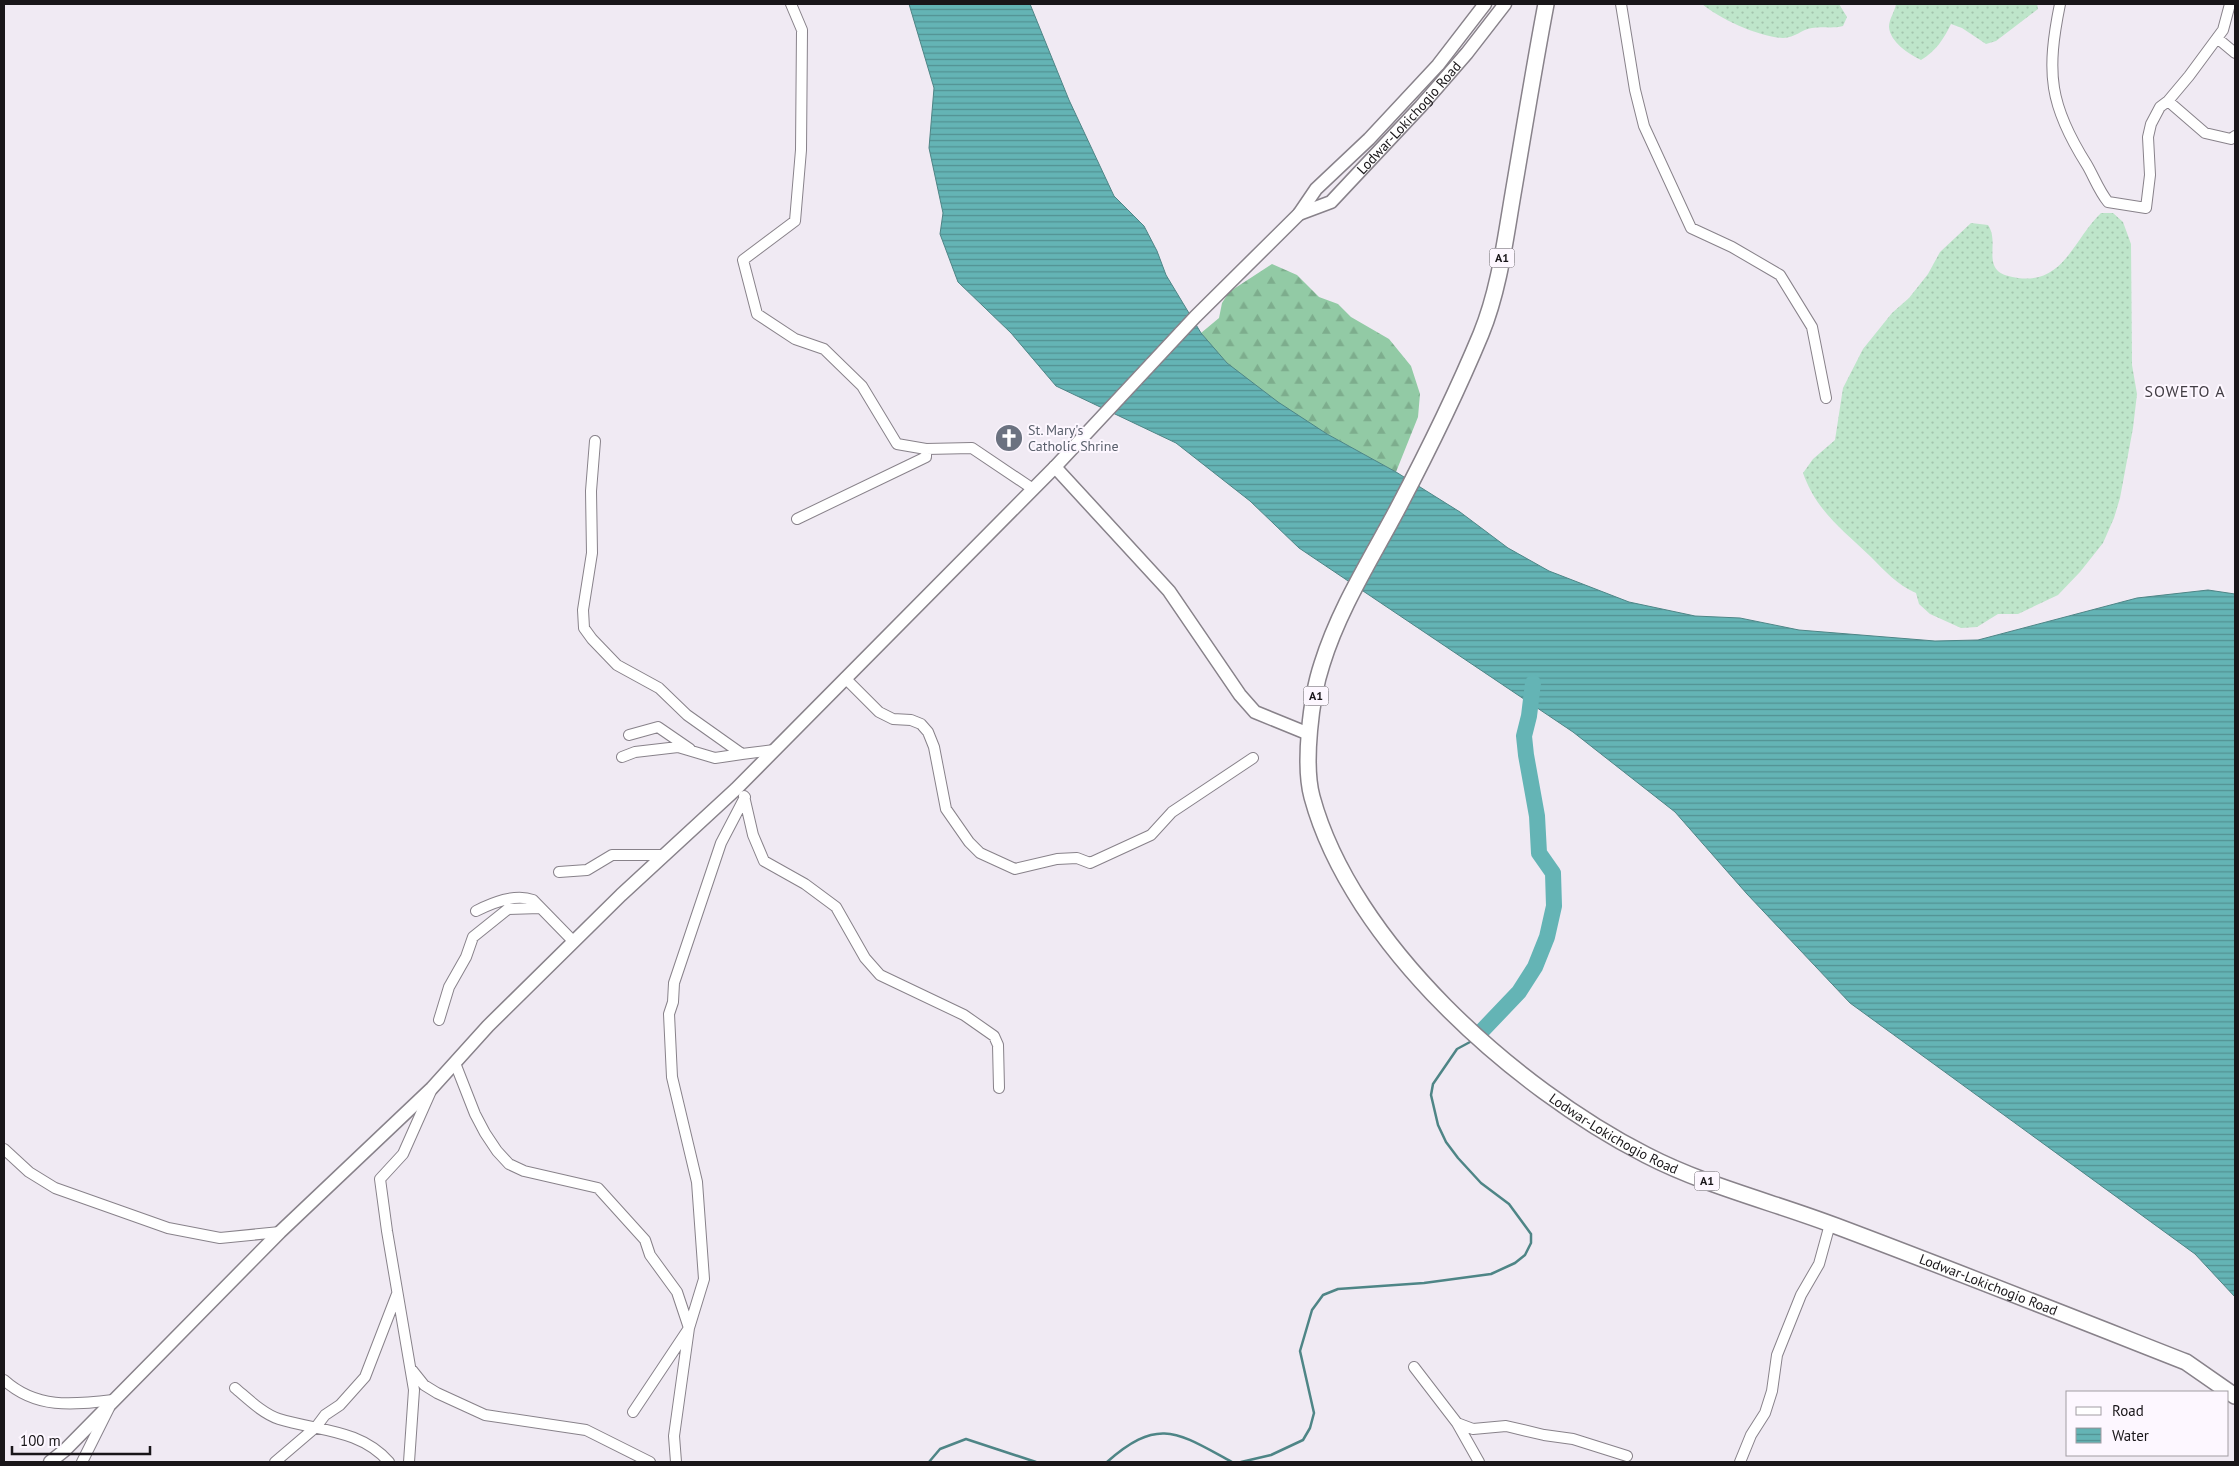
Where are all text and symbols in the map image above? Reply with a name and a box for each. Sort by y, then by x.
street label: Lodwar-Lokichogio Road [1353,57,1465,178]
road number: A1 [1490,248,1514,268]
district label: SOWETO A [2144,381,2226,401]
place label: St. Mary's Catholic Shrine [1028,421,1119,455]
church icon: St. Mary's Catholic Shrine [994,423,1024,453]
road number: A1 [1304,686,1328,706]
street label: Lodwar-Lokichogio Road [1546,1089,1681,1178]
road number: A1 [1694,1172,1720,1190]
street label: Lodwar-Lokichogio Road [1917,1250,2060,1320]
legend [2066,1391,2229,1456]
text: Road [2112,1401,2144,1420]
scale bar [12,1424,150,1456]
text: Water [2112,1426,2149,1445]
text: 100 m [20,1431,61,1450]

